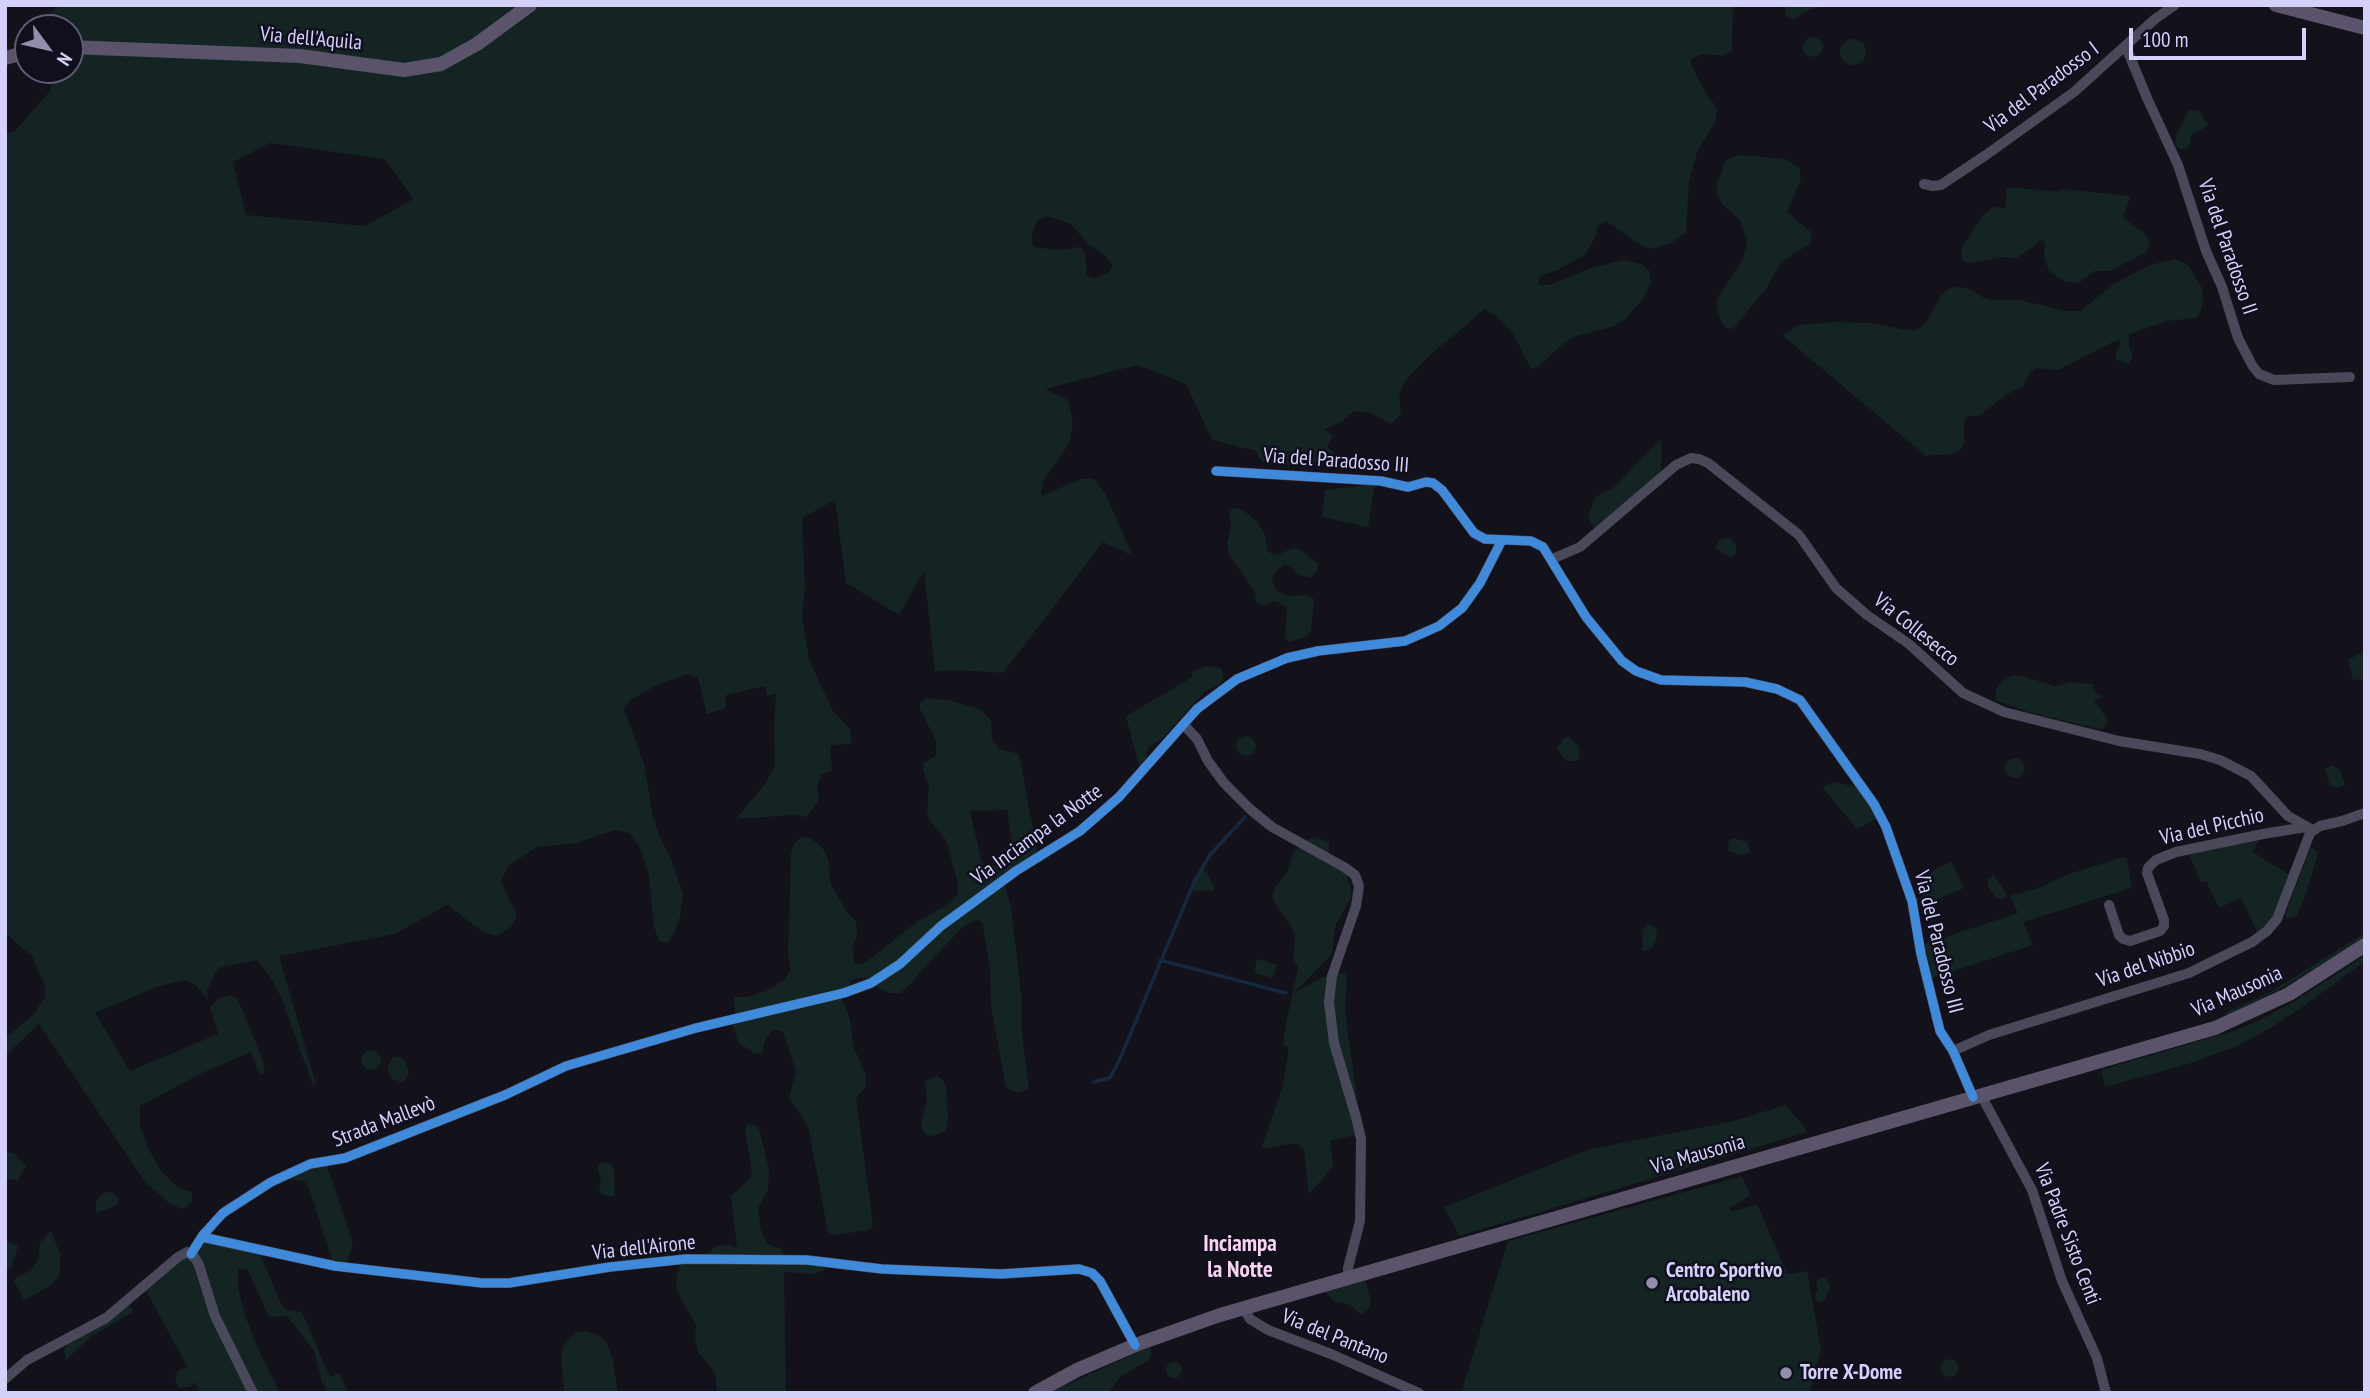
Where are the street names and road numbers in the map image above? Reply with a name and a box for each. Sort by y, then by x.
street label: Via dell'Aquila [259,22,363,56]
street label: Via del Paradosso I [1980,37,2104,139]
street label: Via del Paradosso II [2192,176,2262,318]
street label: Via del Paradosso III [1262,443,1410,479]
street label: Via Collesecco [1868,588,1964,672]
street label: Via Inciampa la Notte [967,779,1107,891]
street label: Via del Picchio [2158,803,2266,851]
street label: Via del Paradosso III [1908,868,1968,1016]
street label: Via del Nibbio [2094,936,2198,994]
street label: Via Mausonia [2188,961,2286,1023]
street label: Strada Mallevò [329,1091,439,1153]
street label: Via Mausonia [1648,1130,1748,1180]
street label: Via Padre Sisto Centi [2028,1160,2106,1308]
street label: Via dell'Airone [591,1230,697,1266]
street label: Via del Pantano [1278,1304,1392,1370]

